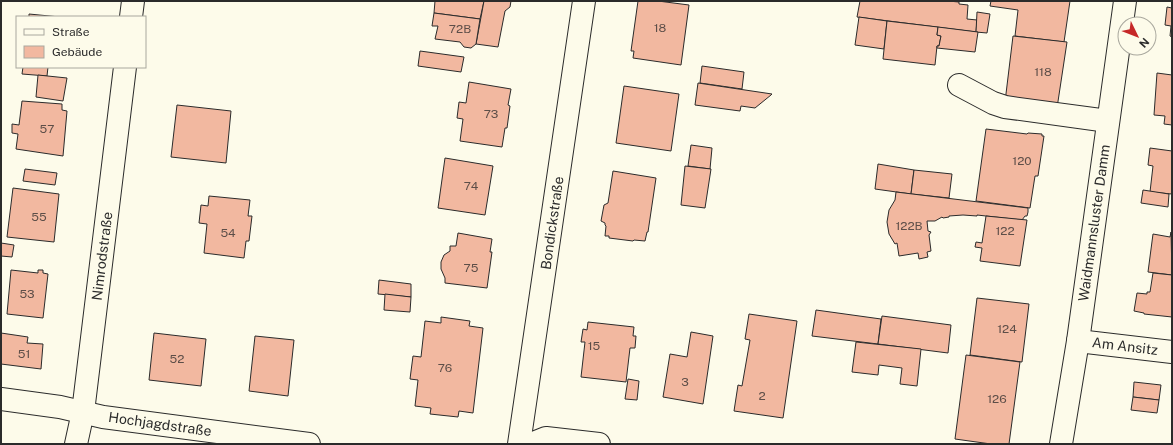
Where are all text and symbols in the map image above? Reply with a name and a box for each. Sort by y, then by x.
legend [16,16,146,68]
north arrow [1117,16,1157,56]
house number: 18 [654,21,667,35]
house number: 72B [449,22,471,36]
text: Straße [52,25,90,39]
text: N [1137,36,1152,50]
text: Gebäude [52,45,102,59]
house number: 118 [1034,65,1052,79]
house number: 73 [484,107,498,121]
house number: 57 [40,122,54,136]
street label: Waidmannsluster Damm [1075,144,1113,302]
house number: 120 [1012,154,1032,168]
street label: Bondickstraße [538,175,566,271]
house number: 74 [464,179,479,193]
house number: 55 [31,210,47,224]
street label: Nimrodstraße [89,211,115,301]
house number: 122B [895,219,923,233]
house number: 122 [995,224,1015,238]
house number: 54 [220,226,236,240]
house number: 75 [464,261,479,275]
house number: 53 [19,287,35,301]
house number: 124 [997,322,1017,336]
street label: Am Ansitz [1091,334,1159,358]
house number: 15 [588,339,601,353]
house number: 51 [18,347,30,361]
house number: 52 [170,352,184,366]
house number: 76 [438,361,452,375]
house number: 3 [681,375,689,389]
house number: 2 [758,389,766,403]
house number: 126 [987,392,1007,406]
street label: Hochjagdstraße [107,409,213,439]

